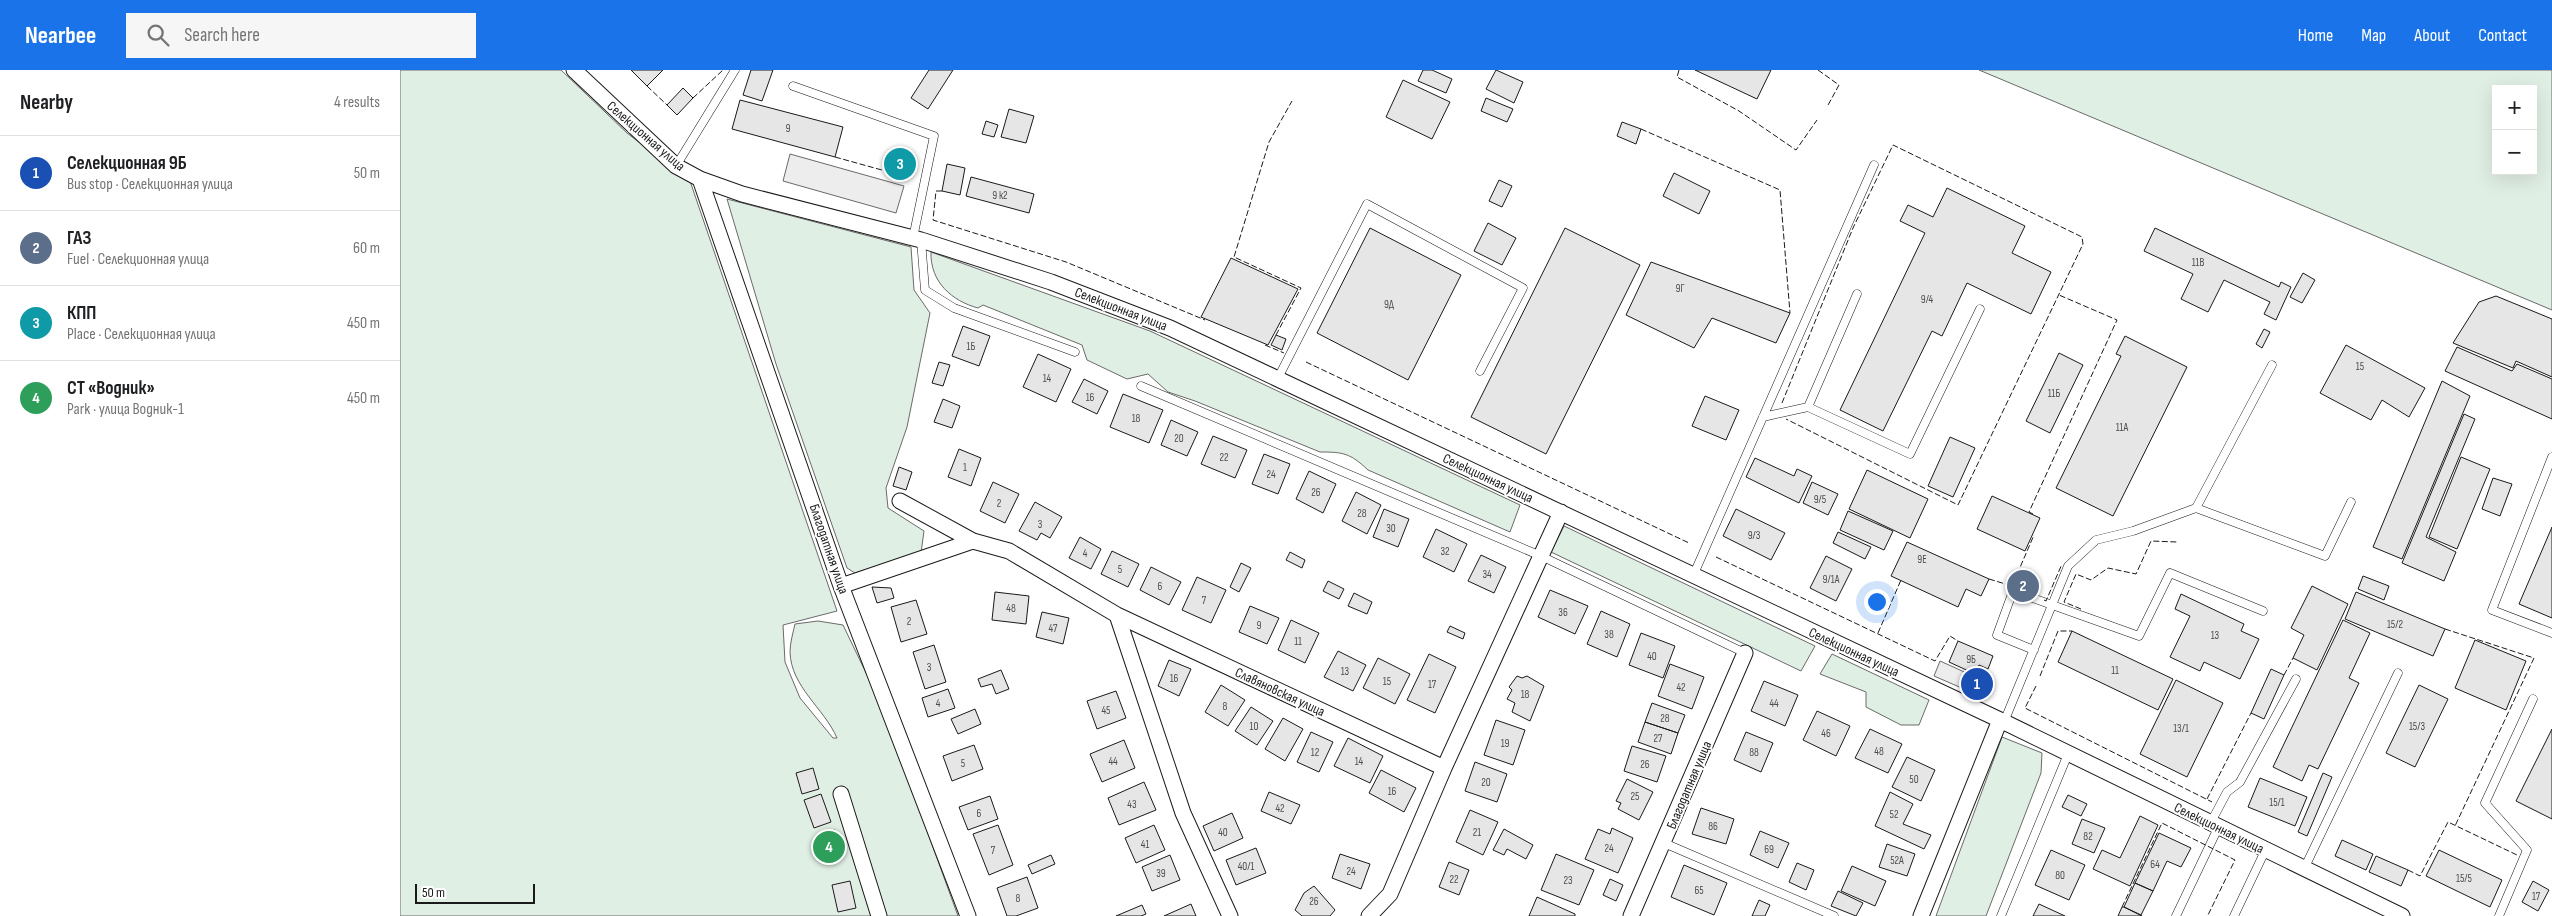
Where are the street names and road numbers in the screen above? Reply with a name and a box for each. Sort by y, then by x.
street label: Селекционная улица [603,97,689,175]
street label: Селекционная улица [1072,284,1170,334]
street label: Селекционная улица [1440,450,1536,506]
street label: Благодатная улица [806,502,852,596]
street label: Селекционная улица [1806,624,1902,680]
street label: Славяновская улица [1232,664,1328,720]
street label: Благодатная улица [1663,738,1715,832]
street label: Селекционная улица [2171,799,2267,857]

